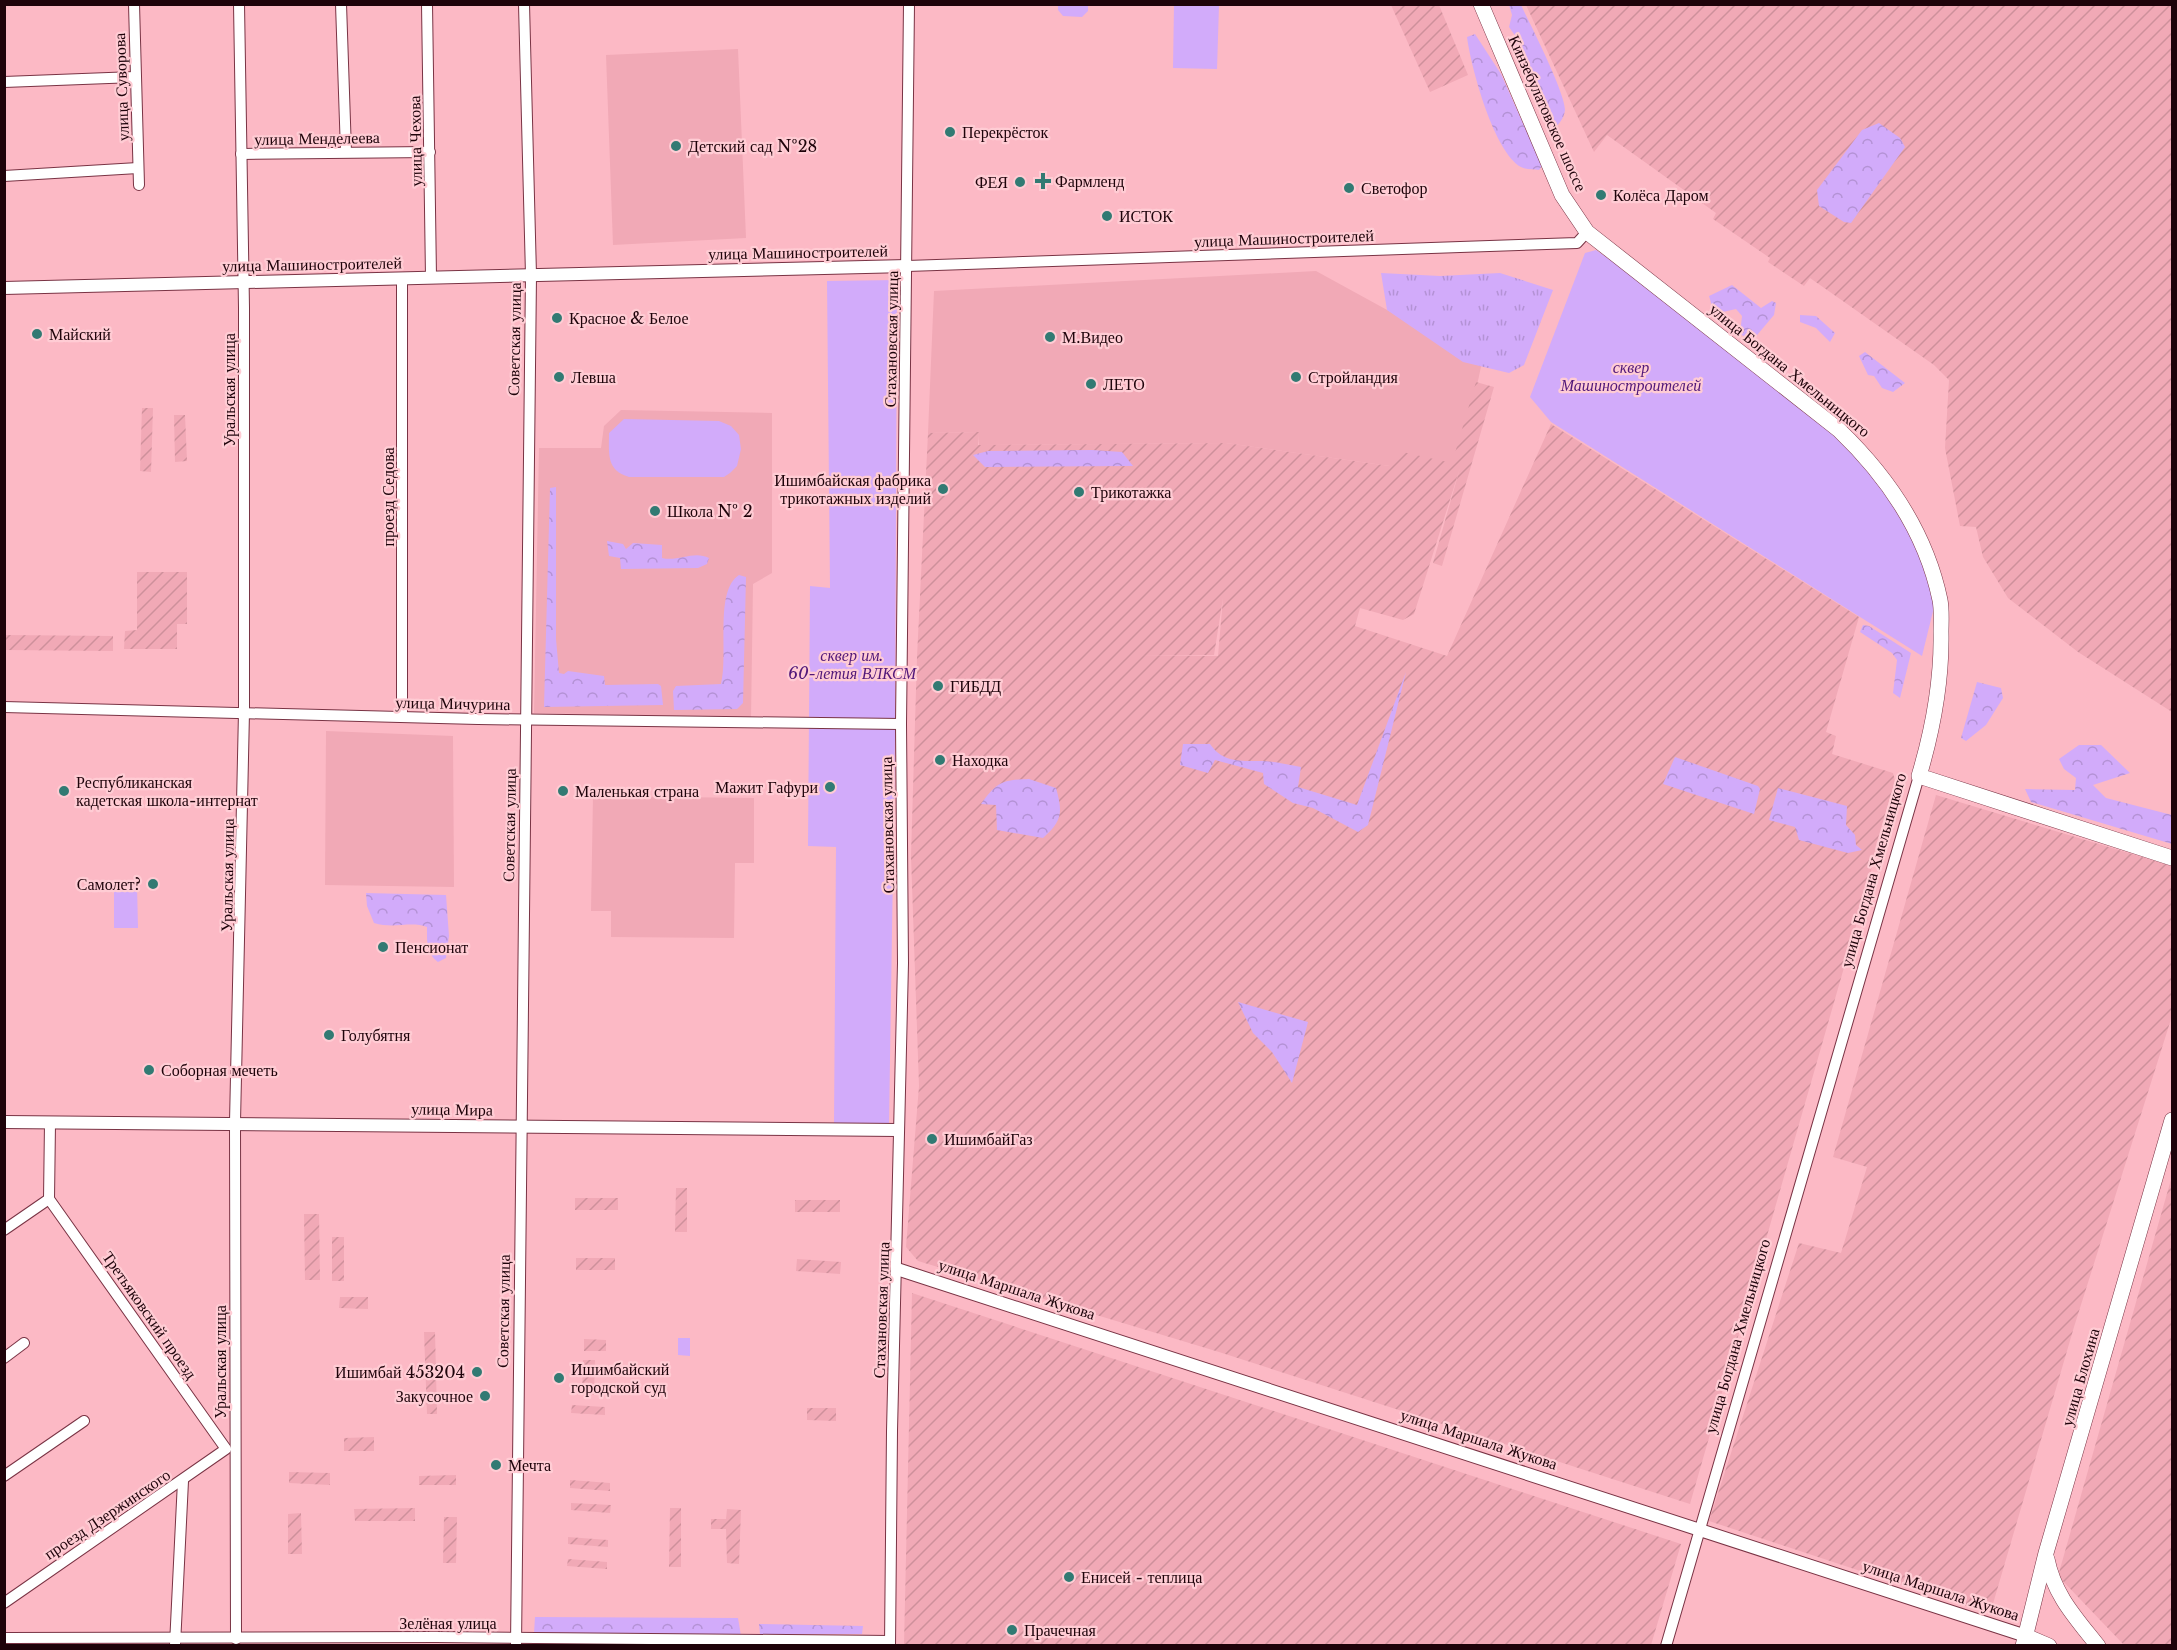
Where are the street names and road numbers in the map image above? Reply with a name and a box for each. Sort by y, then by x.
street label: Кинзебулатовское шоссе [1504,32,1592,194]
street label: улица Суворова [109,33,133,141]
street label: улица Чехова [404,95,426,187]
street label: улица Менделеева [254,127,380,149]
street label: улица Машиностроителей [1194,225,1375,251]
street label: улица Машиностроителей [708,240,889,264]
street label: улица Машиностроителей [222,252,403,276]
street label: Стахановская улица [880,270,902,408]
street label: Советская улица [503,282,525,396]
street label: улица Богдана Хмельницкого [1705,299,1875,441]
street label: Уральская улица [219,333,239,447]
street label: проезд Седова [378,447,398,547]
street label: улица Мичурина [395,692,511,714]
street label: Стахановская улица [876,756,898,894]
street label: Советская улица [498,768,520,882]
street label: улица Богдана Хмельницкого [1836,770,1910,970]
street label: Уральская улица [216,818,238,932]
street label: улица Мира [411,1098,493,1120]
street label: улица Богдана Хмельницкого [1700,1236,1774,1436]
street label: Стахановская улица [869,1241,893,1379]
street label: Третьяковский проезд [98,1247,202,1383]
street label: Советская улица [492,1254,514,1368]
street label: улица Маршала Жукова [936,1254,1098,1324]
street label: Уральская улица [210,1305,230,1419]
street label: улица Блохина [2056,1326,2104,1428]
street label: улица Маршала Жукова [1398,1404,1560,1474]
street label: проезд Дзержинского [40,1464,174,1564]
street label: улица Маршала Жукова [1860,1555,2022,1625]
street label: Зелёная улица [399,1613,497,1633]

